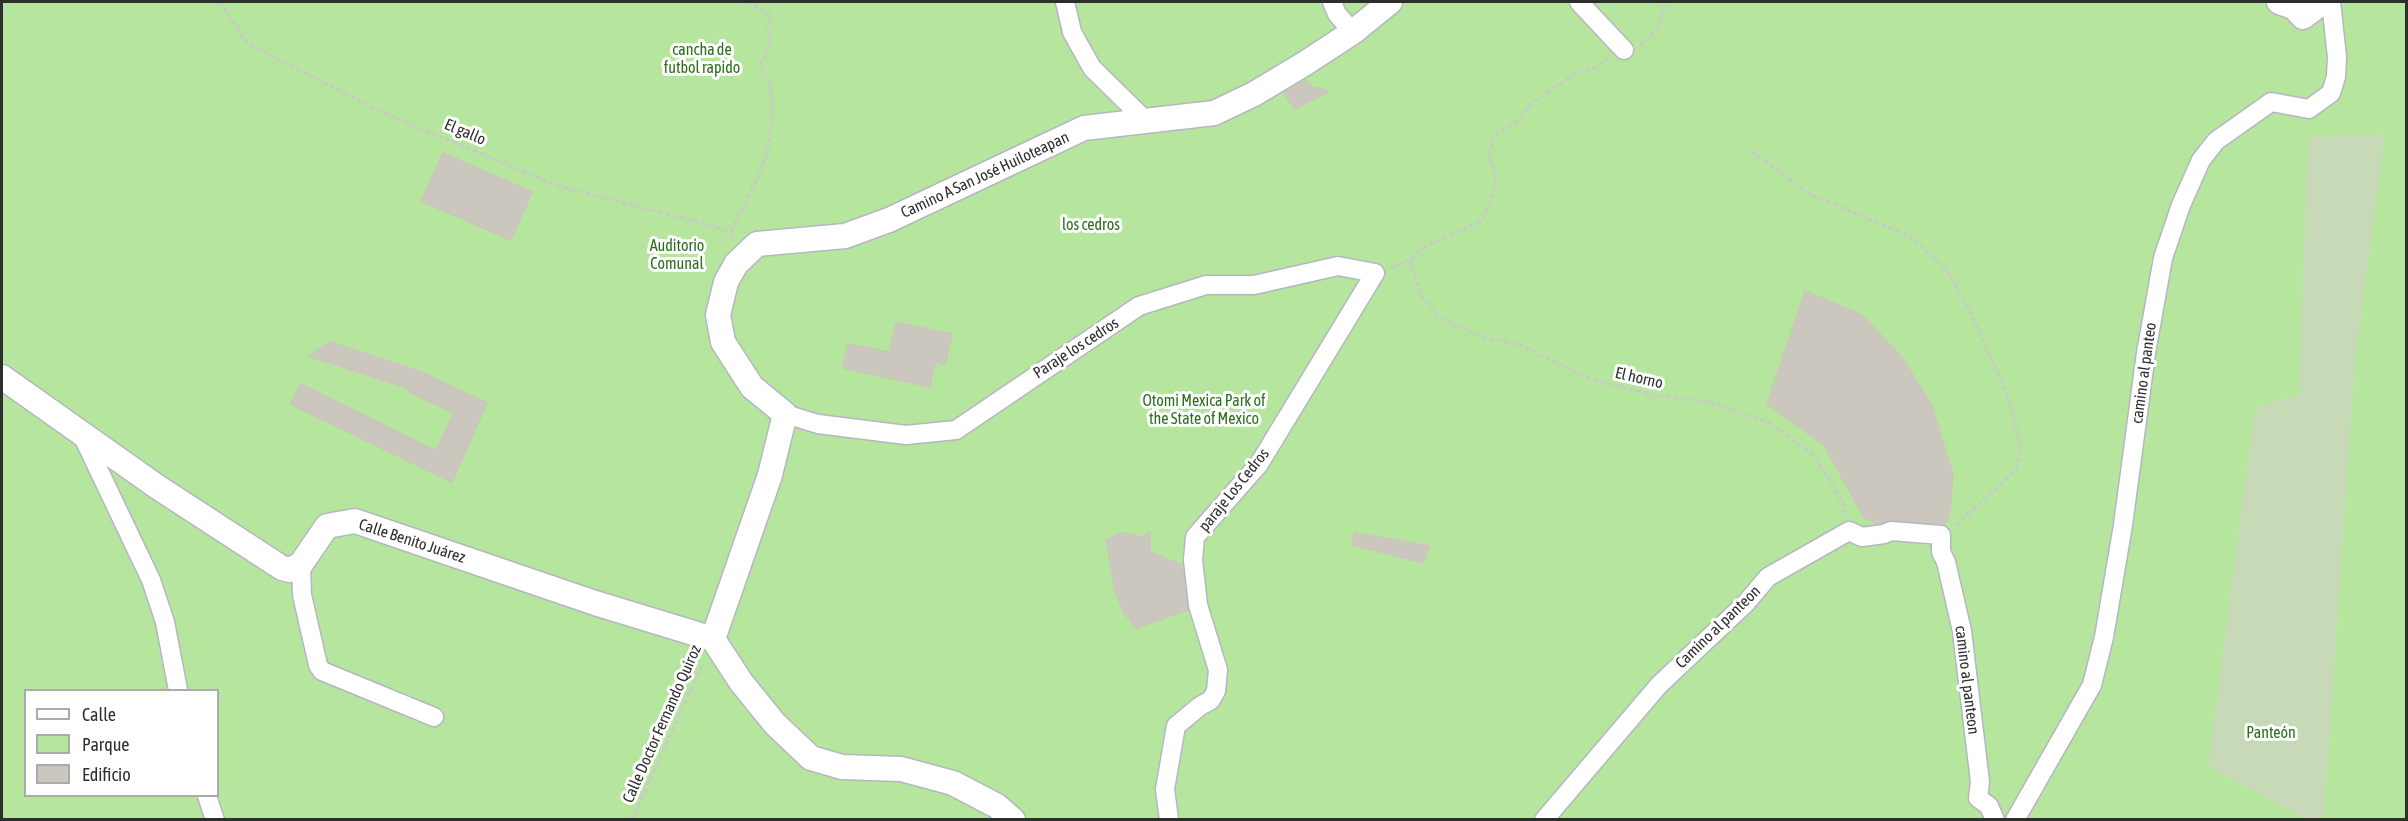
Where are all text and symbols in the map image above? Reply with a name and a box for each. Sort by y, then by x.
park label: cancha de futbol rapido [664,40,740,78]
street label: El gallo [441,115,489,149]
street label: Camino A San José Huiloteapan [898,128,1072,222]
park label: los cedros [1062,215,1120,235]
park label: Auditorio Comunal [650,236,704,274]
street label: Paraje los cedros [1030,313,1122,383]
street label: camino al panteo [2127,321,2161,425]
street label: El horno [1613,363,1665,393]
park label: Otomi Mexica Park of the State of Mexico [1142,391,1266,429]
street label: paraje Los Cedros [1195,445,1273,535]
street label: Calle Benito Juárez [356,515,468,567]
street label: Camino al panteon [1671,582,1765,672]
street label: camino al panteon [1951,624,1983,736]
street label: Calle Doctor Fernando Quiroz [619,642,705,806]
legend [24,689,219,797]
text: Calle [82,704,116,725]
park label: Panteón [2246,723,2296,743]
text: Parque [82,734,130,755]
text: Edificio [82,764,131,785]

